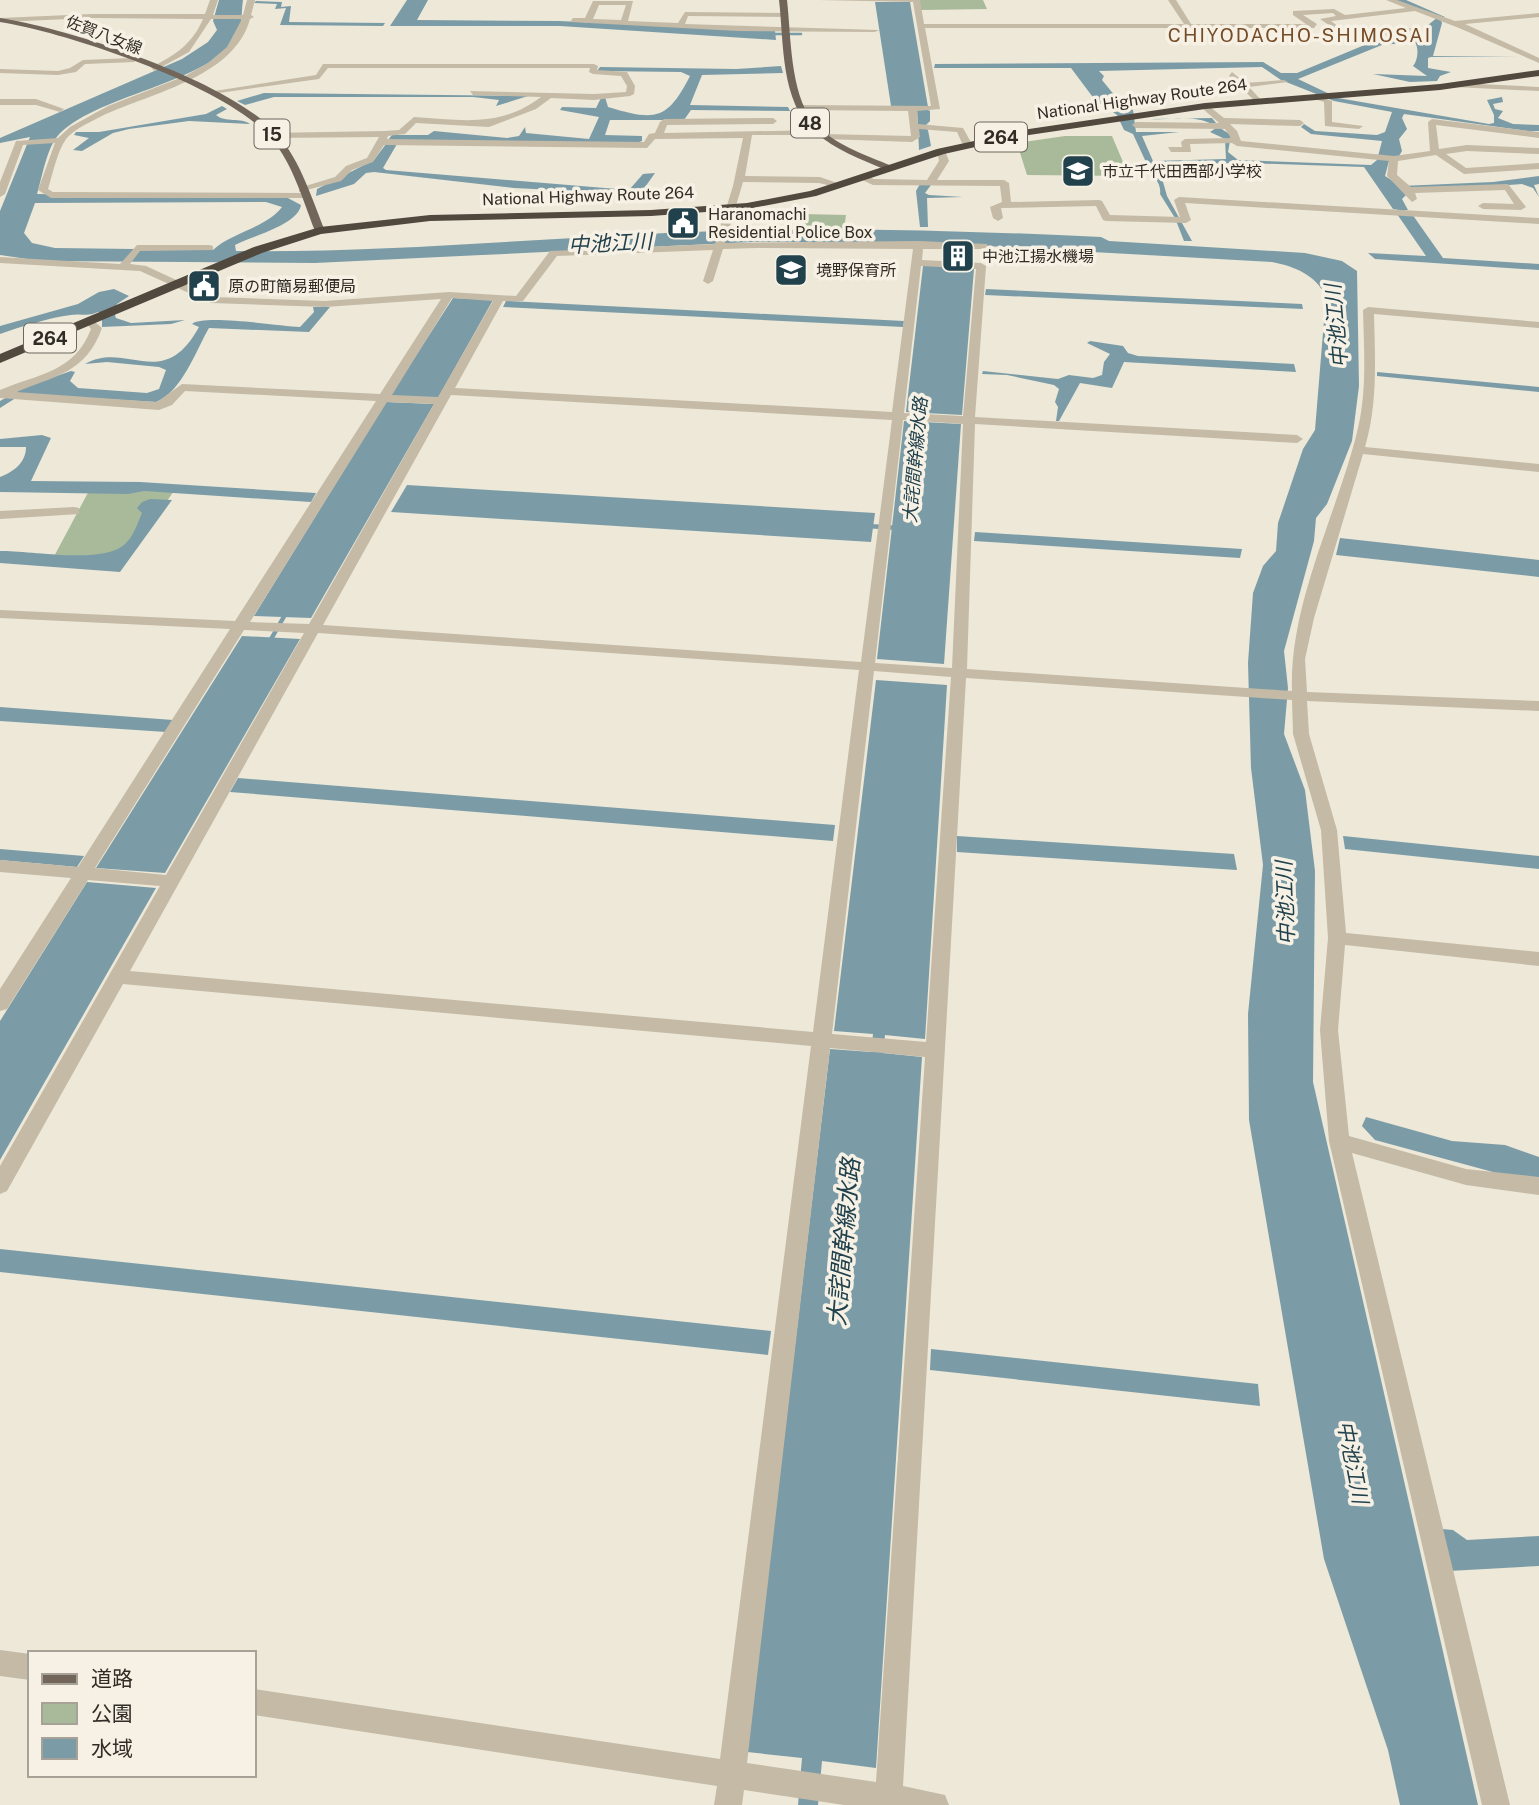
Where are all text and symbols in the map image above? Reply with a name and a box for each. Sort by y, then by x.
street label: 佐賀八女線 [63,12,145,58]
district label: CHIYODACHO-SHIMOSAI [1168,24,1432,46]
street label: National Highway Route 264 [1036,75,1248,123]
road number: 48 [791,109,829,138]
road number: 15 [254,119,290,148]
road number: 264 [975,122,1027,152]
school or university icon: 市立千代田西部小学校 [1059,152,1097,190]
place label: 市立千代田西部小学校 [1102,162,1262,181]
street label: National Highway Route 264 [482,183,694,209]
public building icon: Haranomachi Residential Police Box [664,204,702,242]
place label: Haranomachi Residential Police Box [708,205,873,242]
water label: 中池江川 [567,228,655,258]
building icon: 中池江揚水機場 [939,237,977,275]
place label: 中池江揚水機場 [982,247,1094,266]
school or university icon: 境野保育所 [772,251,810,289]
place label: 境野保育所 [816,261,896,280]
public building icon: 原の町簡易郵便局 [185,267,223,305]
place label: 原の町簡易郵便局 [228,277,356,296]
water label: 中池江川 [1320,281,1352,369]
road number: 264 [24,324,76,352]
water label: 大詫間幹線水路 [899,394,931,524]
water label: 中池江川 [1271,859,1299,945]
water label: 大詫間幹線水路 [822,1155,864,1327]
water label: 中池江川 [1333,1418,1374,1508]
legend [28,1651,256,1777]
text: 道路 [91,1666,133,1691]
text: 公園 [91,1701,133,1726]
text: 水域 [91,1736,133,1761]

